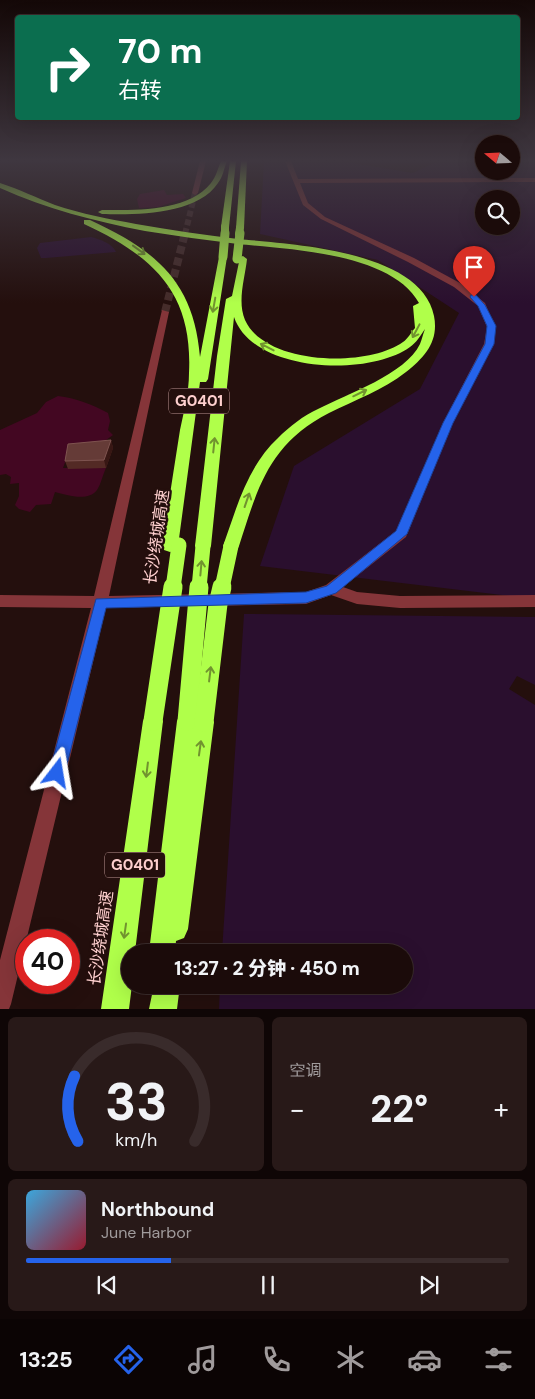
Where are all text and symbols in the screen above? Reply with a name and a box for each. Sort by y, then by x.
text: 70 m [118,28,202,74]
icon: right [35,35,100,100]
text: 右转 [118,76,162,105]
north arrow [475,135,520,180]
map controls [475,135,520,235]
button: search [475,190,520,235]
one-way arrow [132,244,145,255]
pin [453,246,495,297]
icon: arrive [460,253,488,281]
one-way arrow [209,296,218,312]
one-way arrow [411,324,421,339]
one-way arrow [260,342,275,351]
road number: G0401 [169,388,229,414]
one-way arrow [353,388,368,398]
one-way arrow [209,437,219,453]
street label: 长沙绕城高速 [139,488,174,586]
one-way arrow [242,493,252,509]
one-way arrow [196,560,206,576]
one-way arrow [205,666,215,682]
one-way arrow [196,741,206,757]
position arrow [30,746,82,798]
one-way arrow [142,761,152,777]
road number: G0401 [105,852,165,878]
street label: 长沙绕城高速 [83,889,118,987]
one-way arrow [120,922,130,938]
speed limit sign: 40 [15,929,80,994]
text: 13:27 · 2 分钟 · 450 m [174,956,360,981]
text: 空调 [290,1060,322,1081]
text: 33 [104,1068,167,1136]
text: 22° [370,1084,428,1134]
text: − [290,1091,305,1128]
text: + [494,1091,509,1128]
text: km/h [115,1128,157,1152]
text: Northbound [101,1197,214,1222]
text: June Harbor [101,1222,192,1243]
icon: previous [93,1271,121,1299]
icon: pause [254,1271,282,1299]
icon: next [415,1271,443,1299]
icon: directions [111,1342,146,1377]
icon: music [185,1342,220,1377]
icon: phone [259,1342,294,1377]
icon: climate [333,1342,368,1377]
icon: car [407,1342,442,1377]
icon: filters [481,1342,516,1377]
text: 13:25 [19,1345,73,1374]

